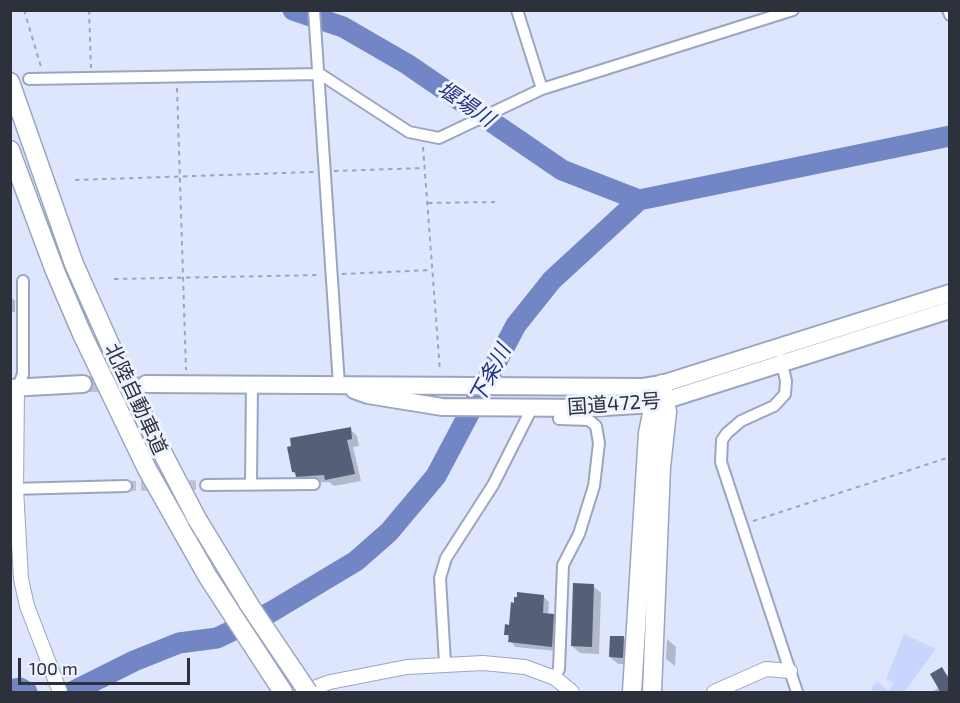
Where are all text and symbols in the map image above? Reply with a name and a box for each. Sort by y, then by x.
water label: 堰場川 [433,76,499,132]
street label: 北陸自動車道 [100,340,172,458]
water label: 下条川 [464,340,516,408]
street label: 国道472号 [566,389,662,419]
scale bar [21,646,194,684]
text: 100 m [29,657,78,679]

